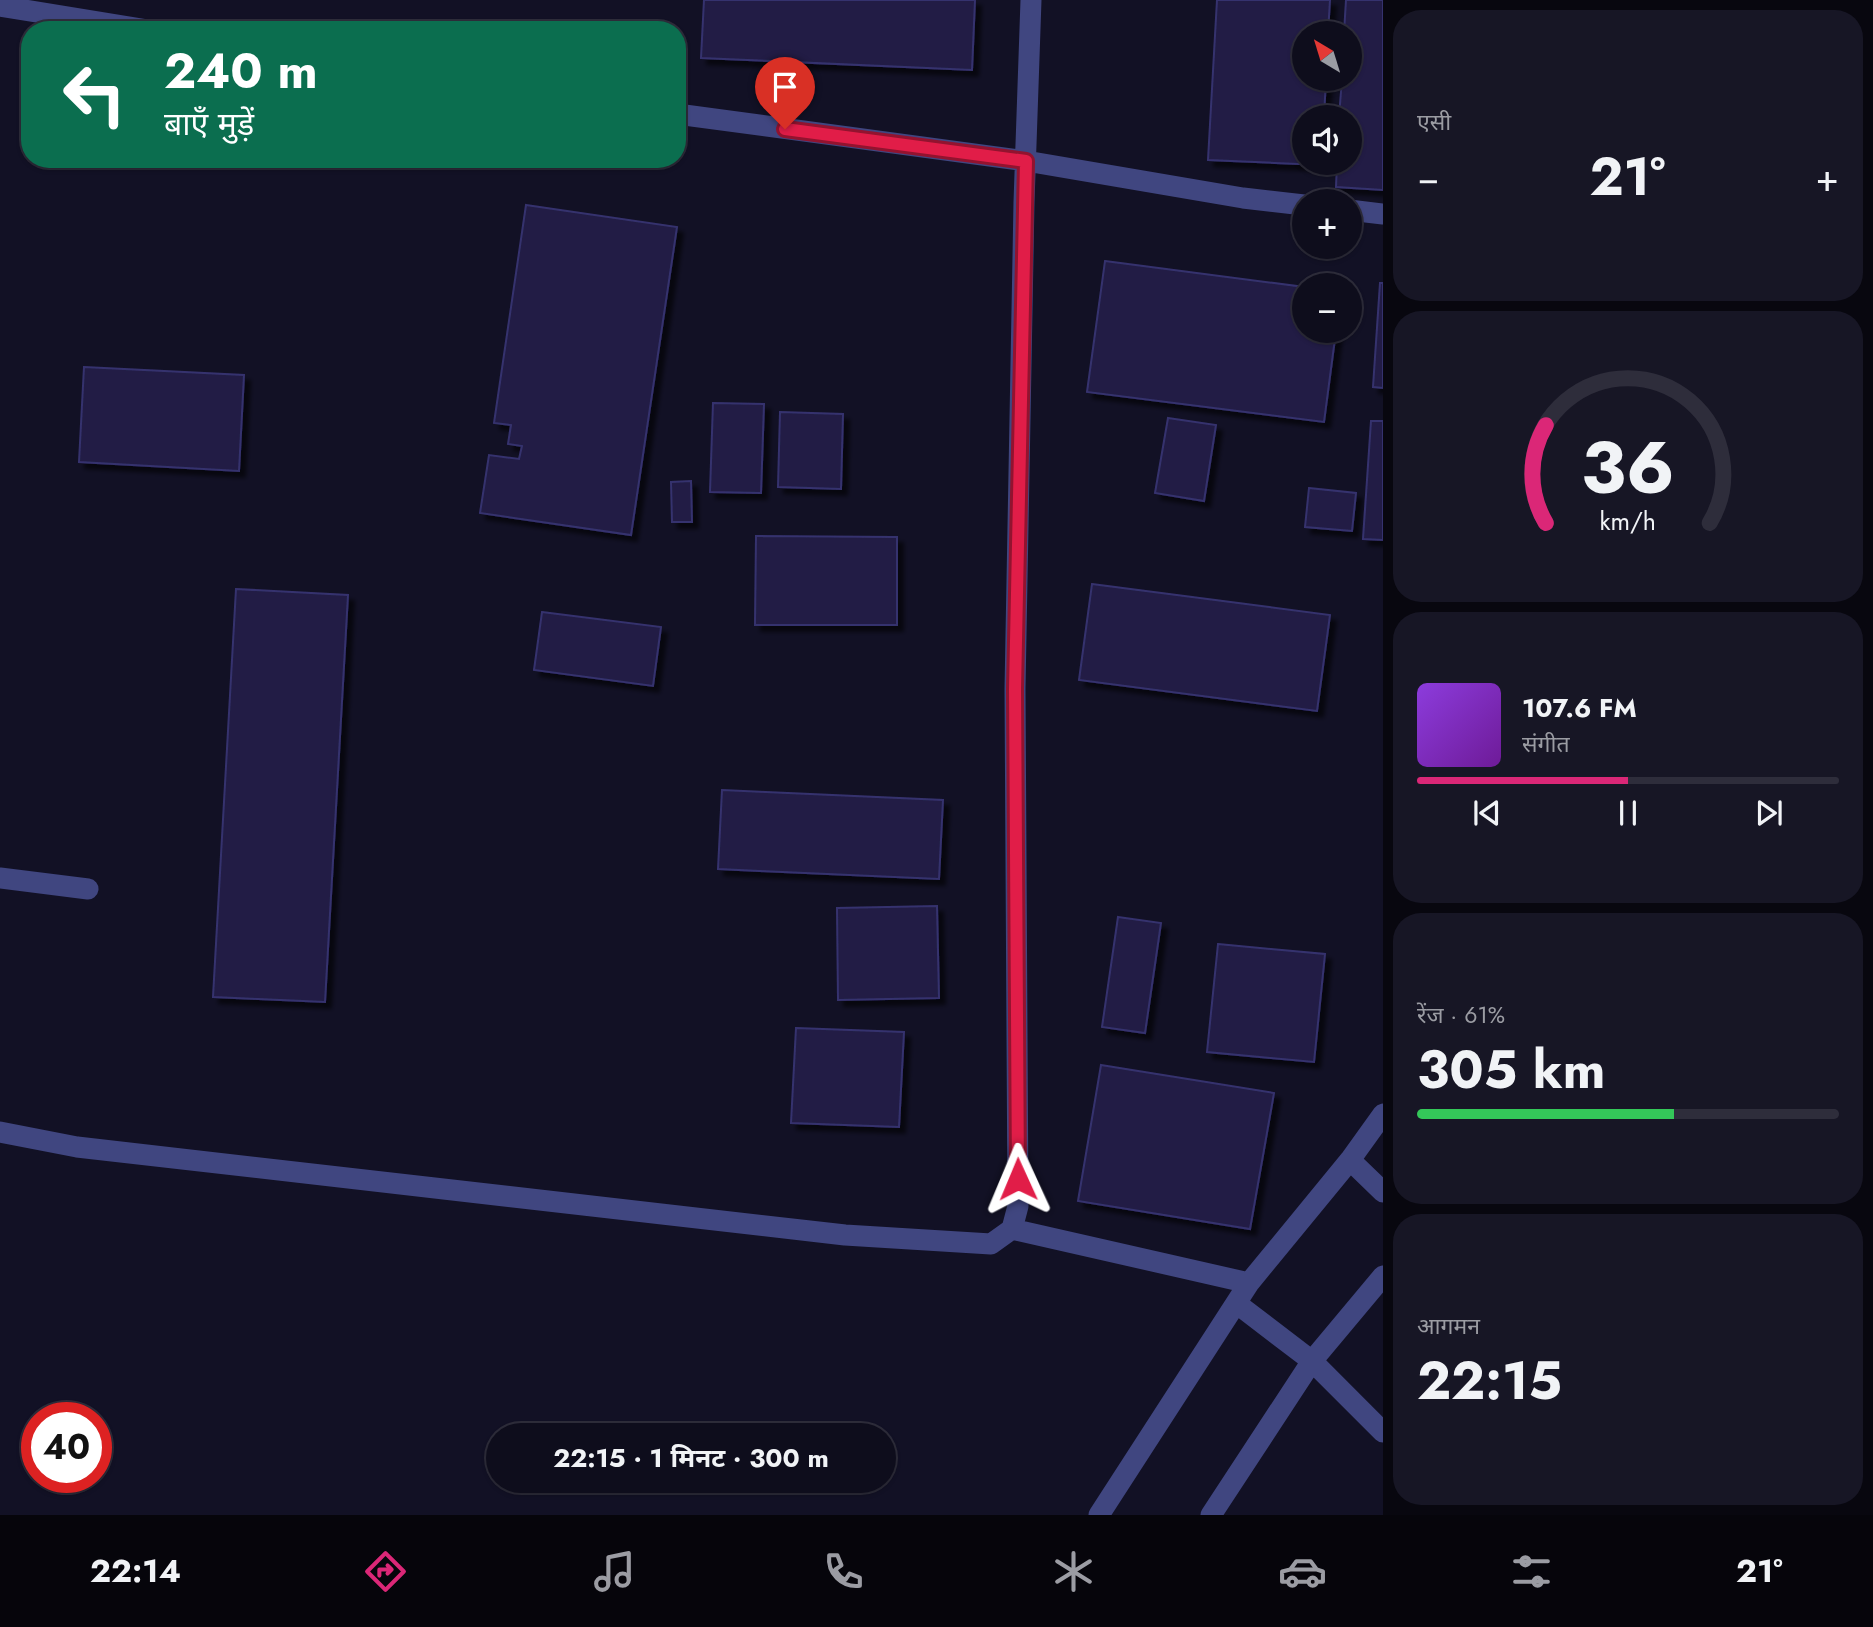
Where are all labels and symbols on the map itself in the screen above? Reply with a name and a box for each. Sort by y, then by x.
north arrow [1292,21,1362,91]
pin [755,57,815,129]
position arrow [981,1142,1055,1216]
speed limit sign: 40 [21,1402,112,1493]

